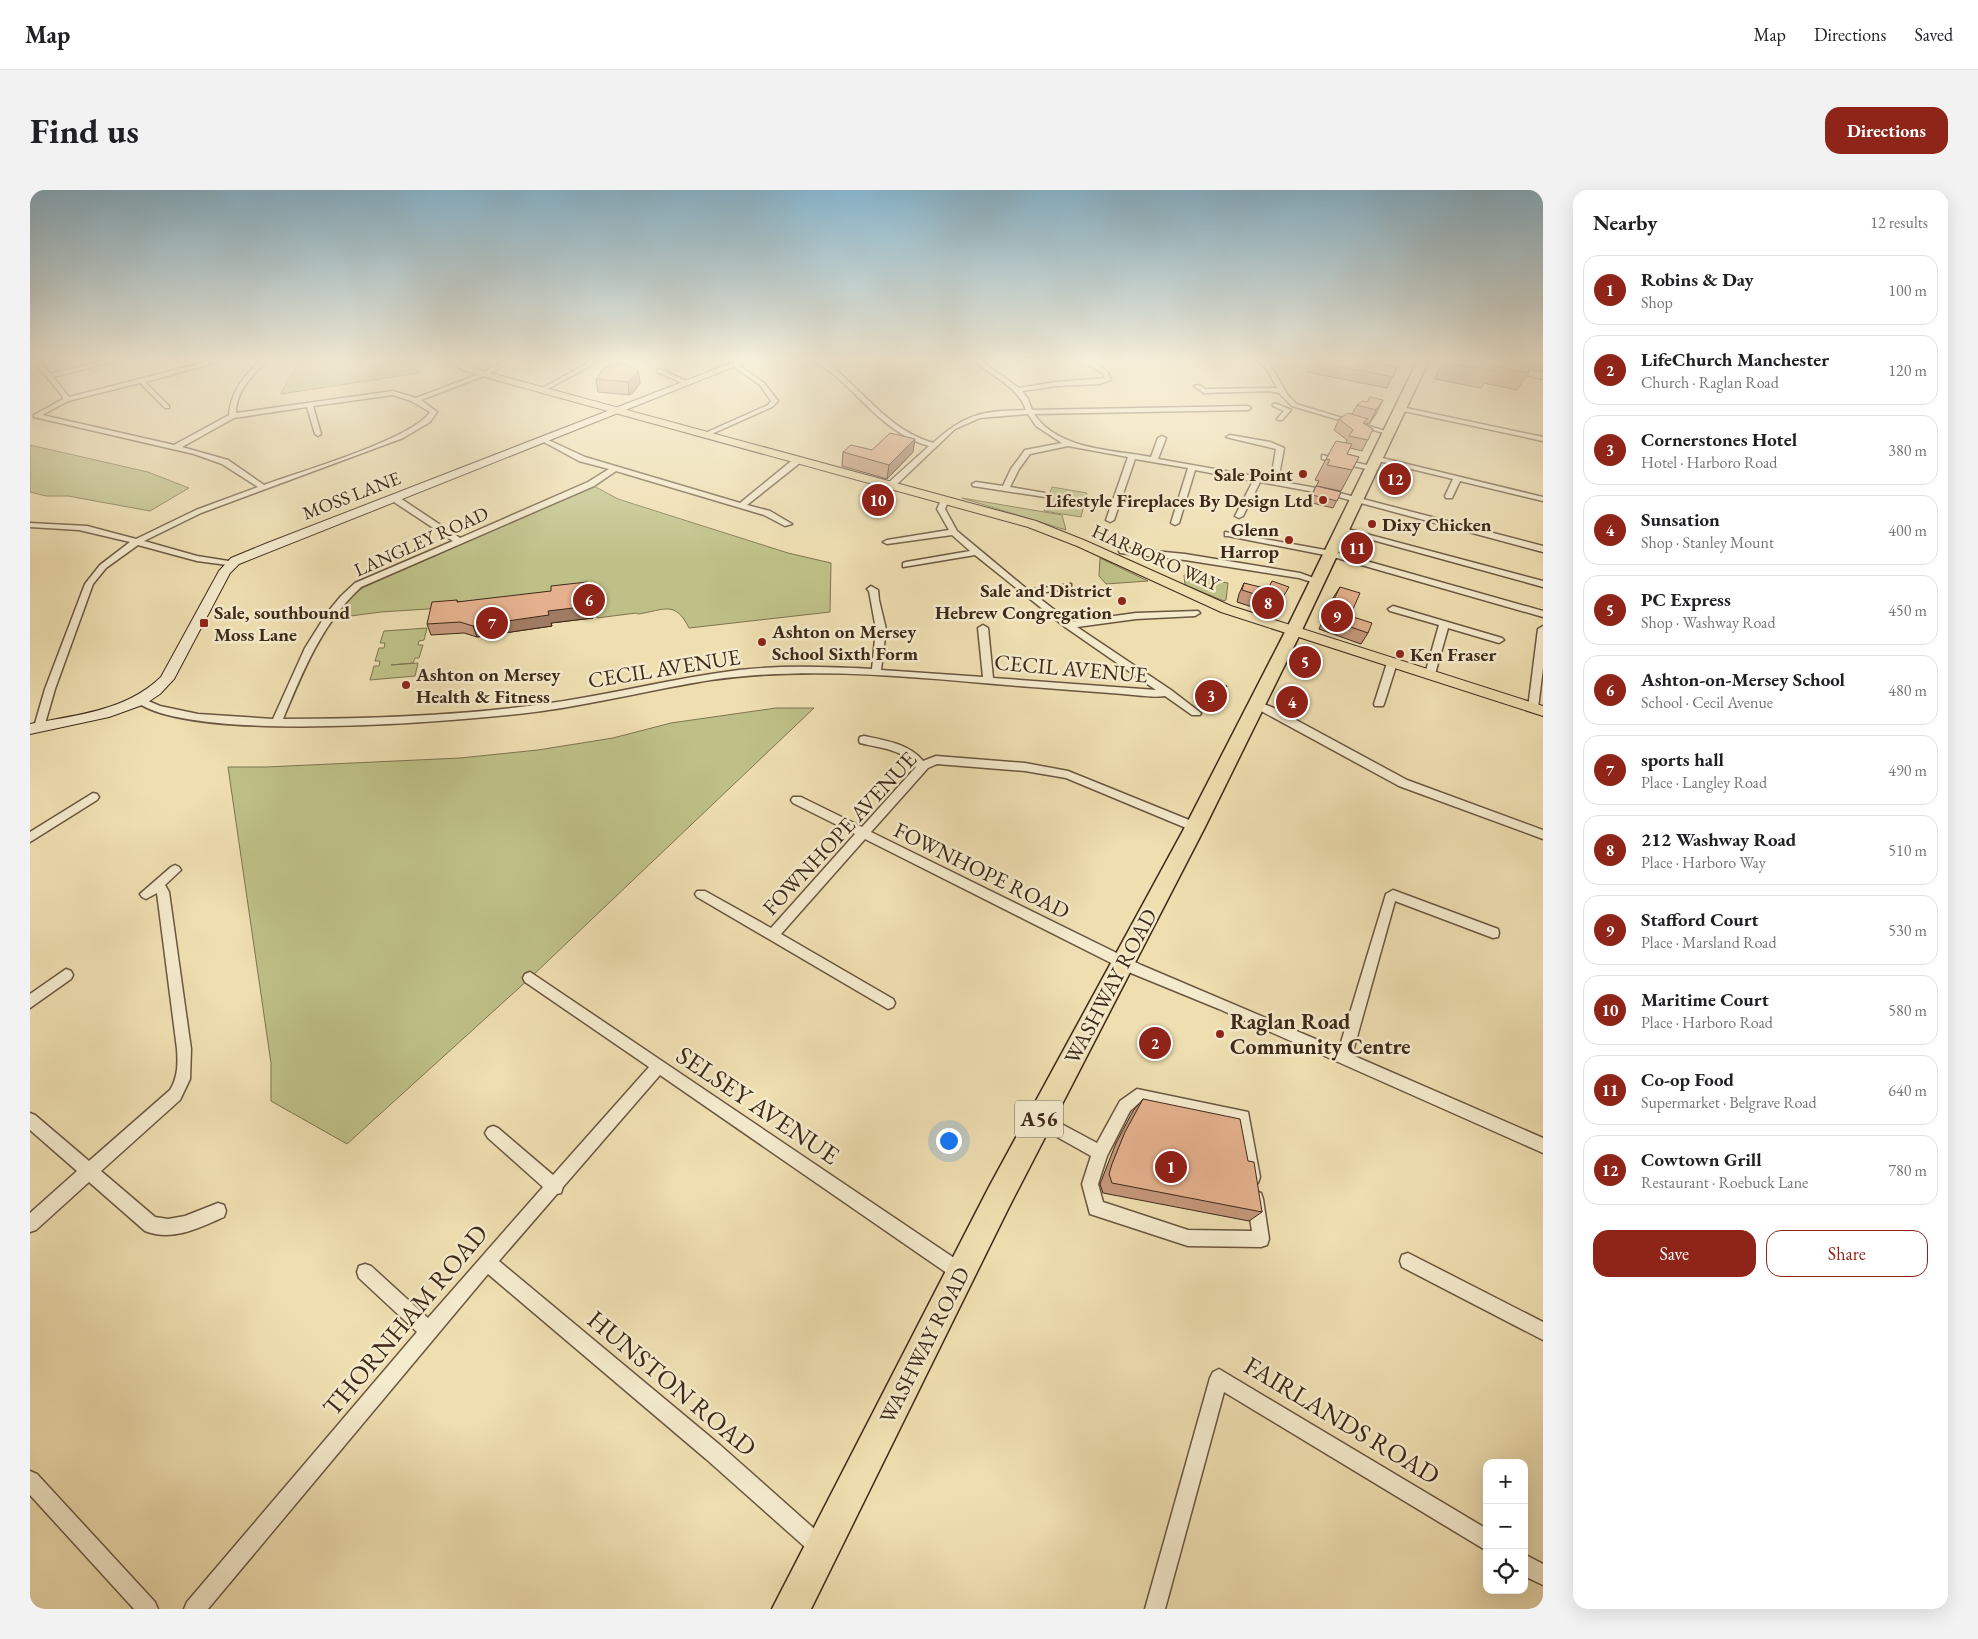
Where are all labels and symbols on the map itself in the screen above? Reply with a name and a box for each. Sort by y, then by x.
pin: 12 [1379,460,1411,498]
place label: Sale Point [1214,462,1293,487]
street label: MOSS LANE [299,465,404,526]
marker: Sale Point [1297,468,1309,480]
pin: 10 [862,481,894,519]
place label: Lifestyle Fireplaces By Design Ltd [1045,488,1313,513]
marker: Lifestyle Fireplaces By Design Ltd [1317,494,1329,506]
street label: LANGLEY ROAD [350,501,492,582]
place label: Dixy Chicken [1382,512,1492,537]
place label: Glenn Harrop [1220,517,1280,564]
street label: HARBORO WAY [1088,518,1224,597]
marker: Dixy Chicken [1366,518,1378,530]
pin: 11 [1341,529,1373,567]
marker: Glenn Harrop [1283,534,1295,546]
place label: Sale and District Hebrew Congregation [935,578,1112,625]
pin: 6 [573,581,605,619]
pin: 8 [1252,584,1284,622]
marker: Sale and District Hebrew Congregation [1116,595,1128,607]
pin: 9 [1321,597,1353,635]
place label: Sale, southbound Moss Lane [214,600,350,647]
pin: 7 [476,604,508,642]
marker: Sale, southbound Moss Lane [198,617,210,629]
place label: Ashton on Mersey School Sixth Form [771,619,919,666]
marker: Ashton on Mersey School Sixth Form [756,636,768,648]
street label: CECIL AVENUE [586,642,742,695]
place label: Ken Fraser [1410,642,1496,667]
pin: 5 [1289,643,1321,681]
street label: CECIL AVENUE [993,647,1149,690]
marker: Ken Fraser [1394,648,1406,660]
place label: Ashton on Mersey Health & Fitness [415,662,561,709]
pin: 3 [1195,677,1227,715]
marker: Ashton on Mersey Health & Fitness [400,679,412,691]
pin: 4 [1276,683,1308,721]
street label: FOWNHOPE AVENUE [756,745,923,921]
street label: FOWNHOPE ROAD [889,815,1074,926]
street label: WASHWAY ROAD [1057,903,1164,1069]
place label: Raglan Road Community Centre [1230,1007,1410,1061]
pin: 2 [1139,1024,1171,1062]
marker: Raglan Road Community Centre [1214,1028,1226,1040]
street label: SELSEY AVENUE [670,1038,846,1172]
road number: A56 [1015,1101,1063,1138]
your location [936,1128,962,1154]
pin: 1 [1155,1148,1187,1186]
street label: THORNHAM ROAD [315,1217,495,1423]
street label: WASHWAY ROAD [872,1262,976,1429]
street label: HUNSTON ROAD [580,1302,764,1464]
street label: FAIRLANDS ROAD [1238,1348,1446,1492]

